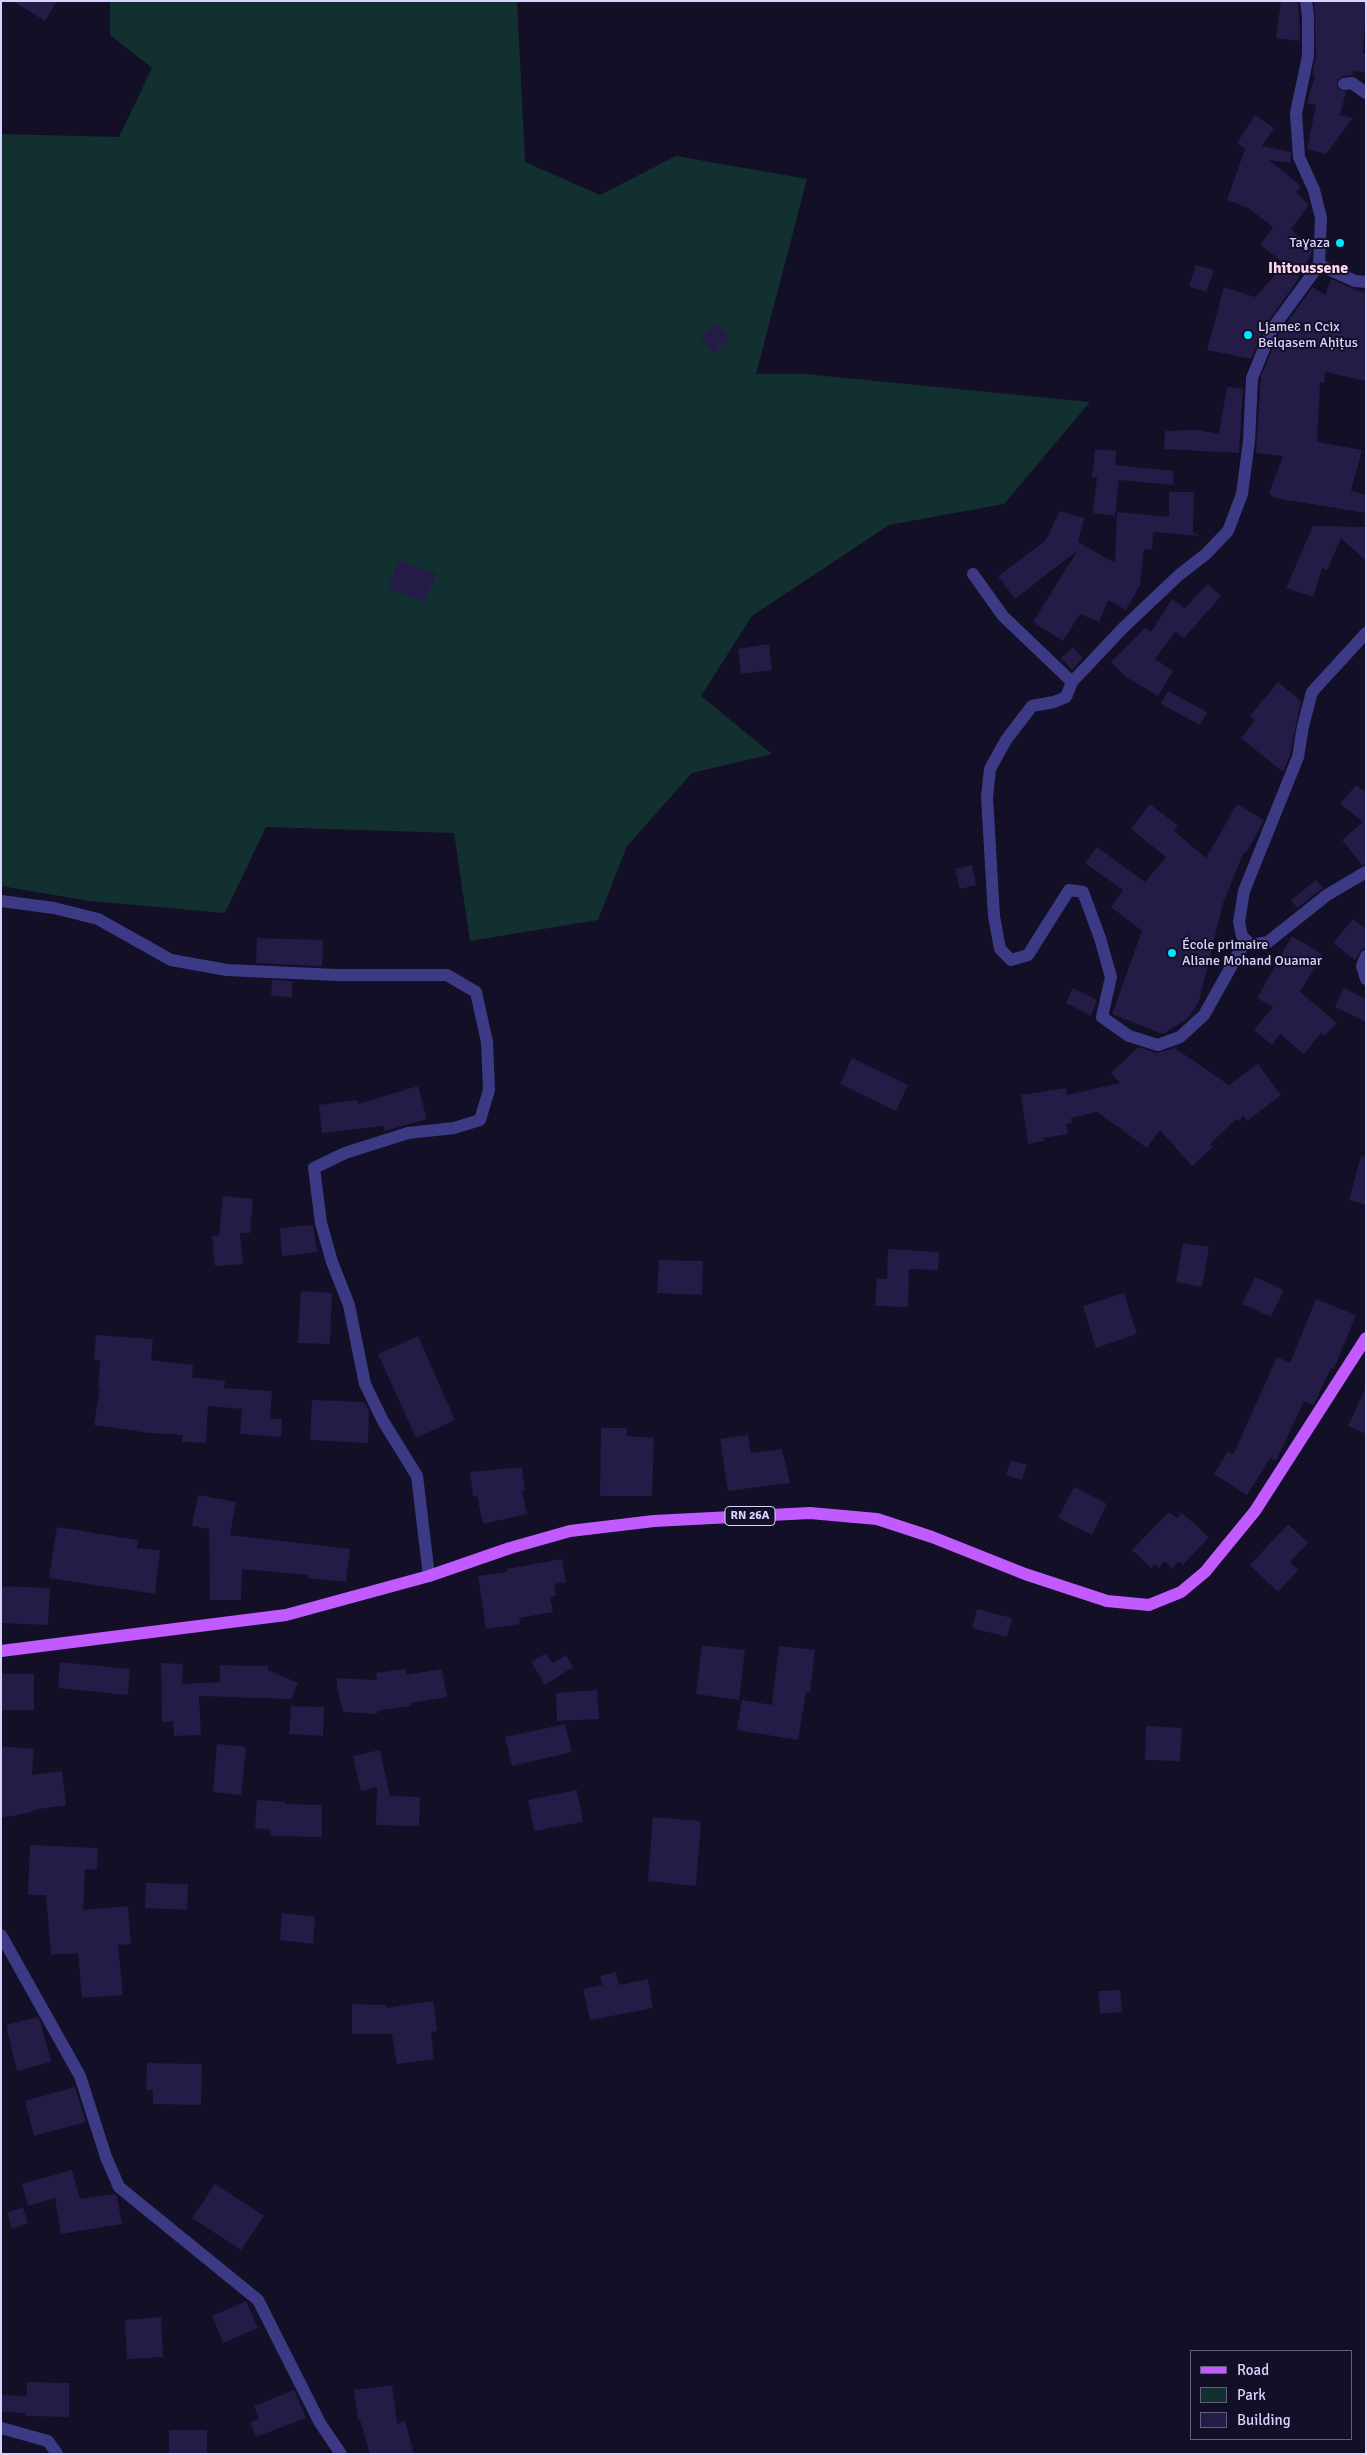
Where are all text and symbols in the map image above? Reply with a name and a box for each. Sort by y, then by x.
place label: Taɣaza [1290,235,1330,251]
marker: Taɣaza [1334,237,1346,249]
district label: Ihitoussene [1268,259,1348,279]
place label: Ljameɛ n Ccix Belqasem Aḥiṭus [1258,319,1358,352]
marker: Ljameɛ n Ccix Belqasem Aḥiṭus [1242,329,1254,341]
place label: École primaire Aliane Mohand Ouamar [1182,937,1322,970]
marker: École primaire Aliane Mohand Ouamar [1166,947,1178,959]
road number: RN 26A [725,1506,775,1525]
legend [1190,2350,1352,2440]
text: Road [1237,2361,1269,2379]
text: Park [1237,2386,1266,2404]
text: Building [1237,2411,1291,2429]

